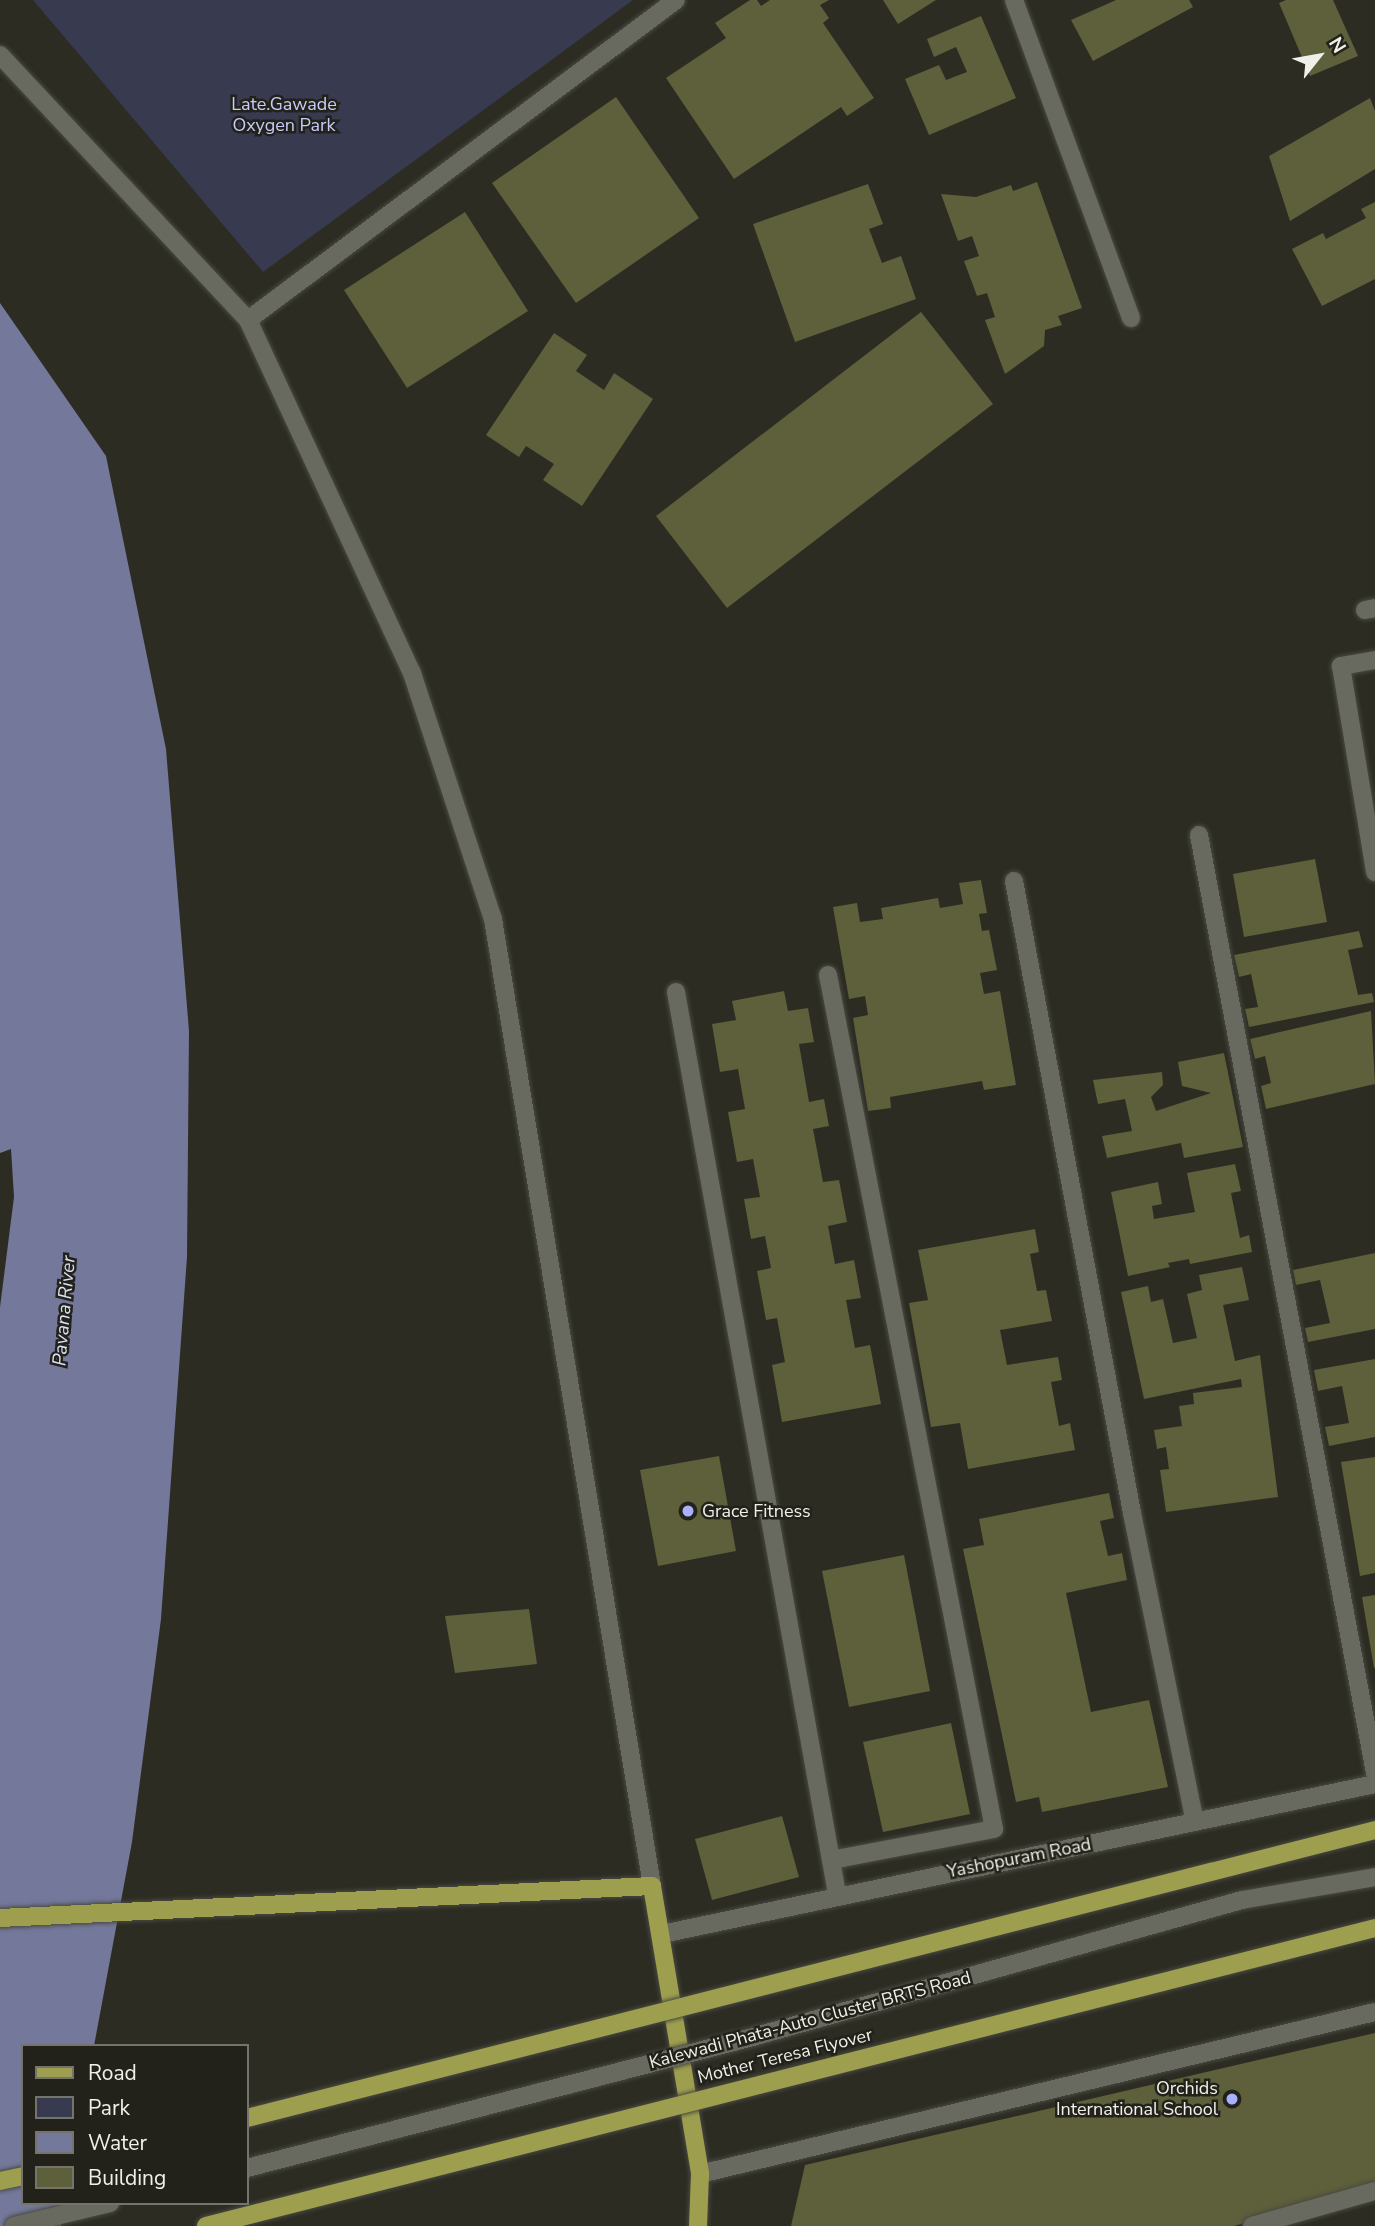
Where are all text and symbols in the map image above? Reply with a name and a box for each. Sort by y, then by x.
north arrow [1284,21,1354,91]
text: N [1322,32,1352,58]
park label: Late.Gawade Oxygen Park [231,94,337,136]
water label: Pavana River [49,1255,81,1367]
place label: Grace Fitness [702,1500,811,1522]
marker: Grace Fitness [680,1503,696,1519]
street label: Yashopuram Road [945,1833,1093,1883]
street label: Kalewadi Phata-Auto Cluster BRTS Road [647,1967,973,2073]
street label: Mother Teresa Flyover [695,2024,875,2088]
legend [21,2044,248,2205]
text: Road [88,2059,137,2087]
place label: Orchids International School [1056,2078,1218,2120]
marker: Orchids International School [1224,2091,1240,2107]
text: Park [88,2094,130,2122]
text: Water [88,2129,147,2157]
text: Building [88,2164,166,2192]

